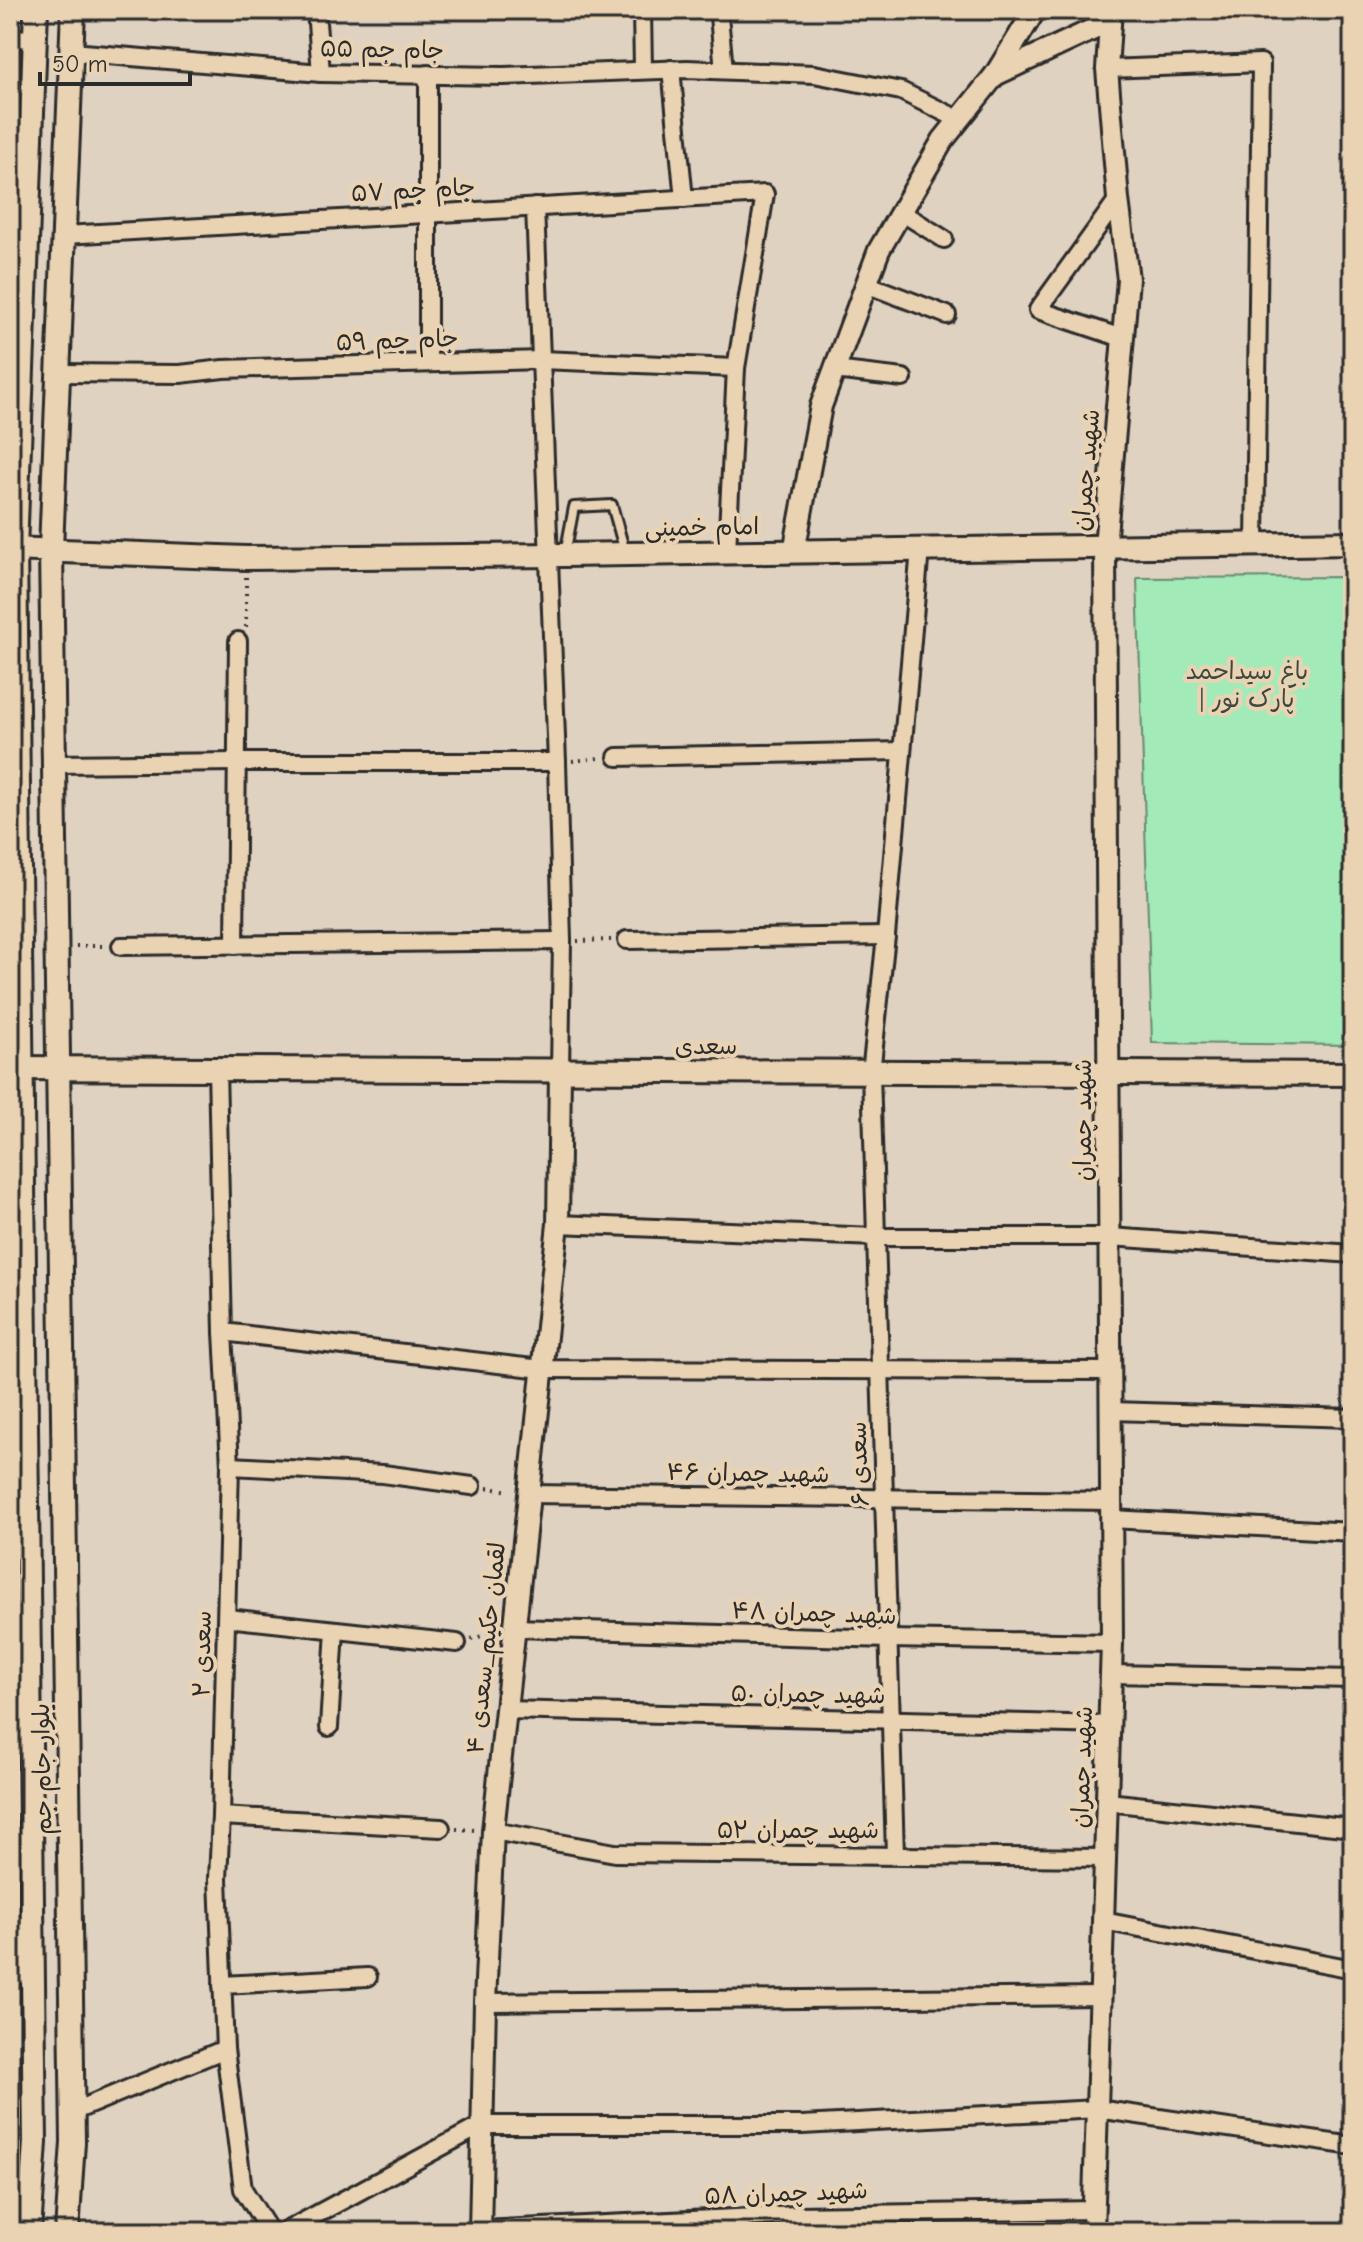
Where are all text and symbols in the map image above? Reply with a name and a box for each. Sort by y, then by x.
street label: جام جم ۵۵ [320,34,444,68]
scale bar [40,36,190,86]
text: 50 m [52,50,108,78]
street label: جام جم ۵۷ [350,173,476,211]
street label: جام جم ۵۹ [335,324,459,360]
street label: شهید چمران [1067,408,1106,532]
street label: امام خمینی [644,512,760,546]
park label: باغ سیداحمد | پارک نور [1186,657,1308,714]
street label: سعدی [675,1032,737,1060]
street label: شهید چمران [1069,1059,1098,1181]
street label: سعدی ۶ [844,1421,874,1507]
street label: شهید چمران ۴۶ [666,1458,830,1489]
street label: لقمان حکیم_سعدی ۴ [461,1541,515,1756]
street label: شهید چمران ۴۸ [731,1596,897,1631]
street label: سعدی ۲ [187,1610,217,1698]
street label: شهید چمران ۵۰ [730,1679,886,1710]
street label: بلوار جام جم [27,1703,61,1835]
street label: شهید چمران [1066,1705,1099,1829]
street label: شهید چمران ۵۲ [717,1816,879,1845]
street label: شهید چمران ۵۸ [704,2176,868,2211]

